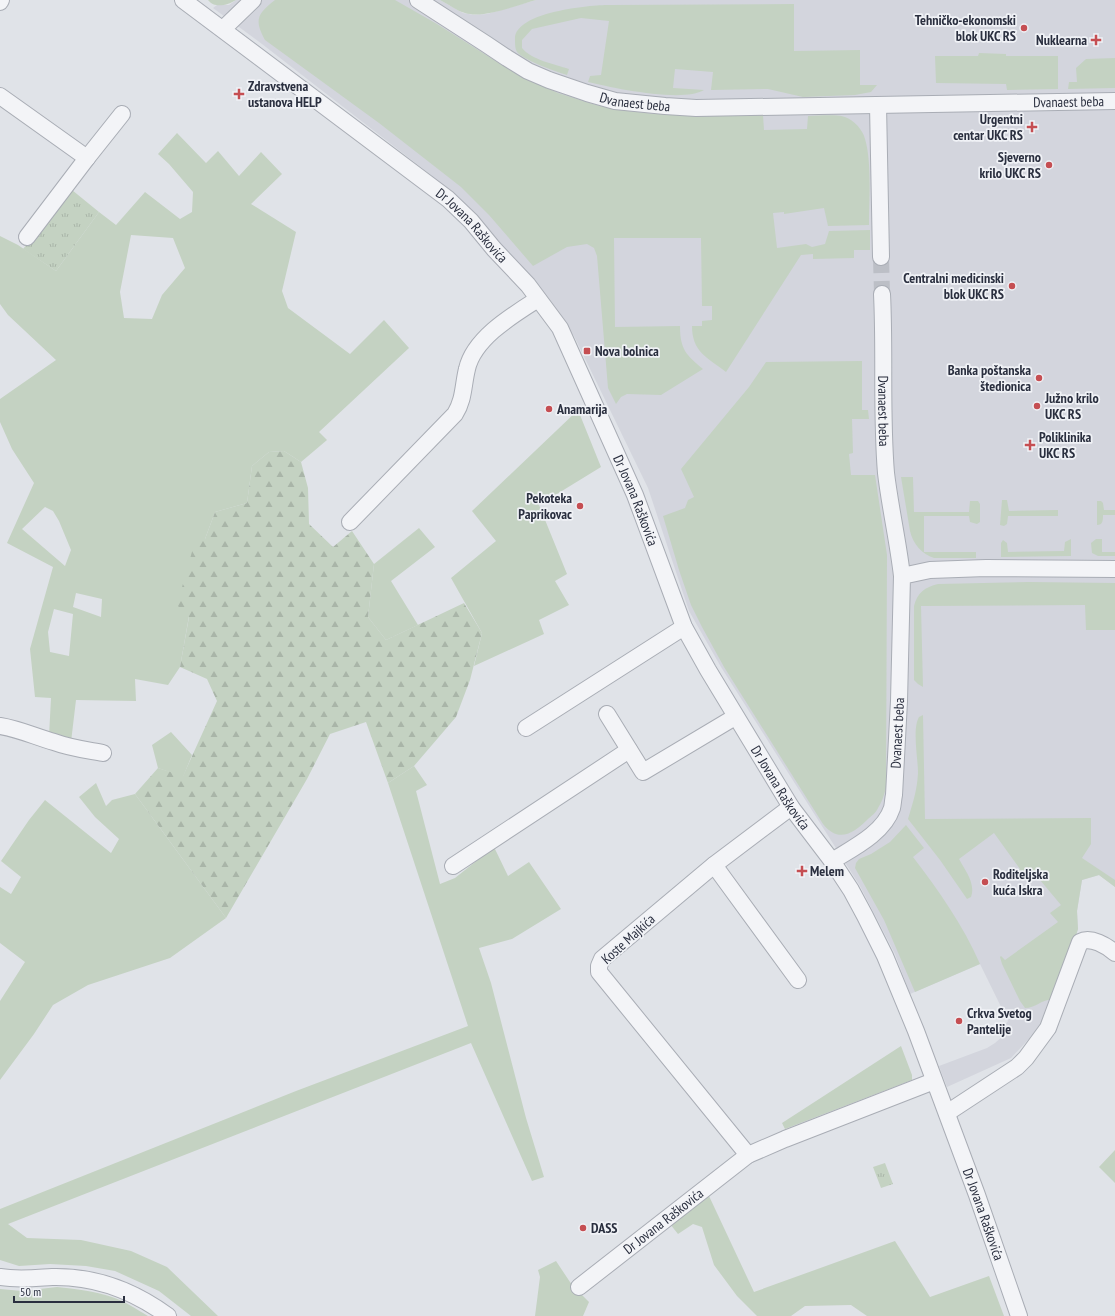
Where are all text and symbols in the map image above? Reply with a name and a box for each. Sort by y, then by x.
place label: Tehničko-ekonomski blok UKC RS [915,11,1016,45]
marker: Tehničko-ekonomski blok UKC RS [1019,23,1029,33]
place label: Nuklearna [1036,31,1087,49]
marker: Nuklearna [1090,34,1102,46]
place label: Zdravstvena ustanova HELP [248,77,322,111]
marker: Zdravstvena ustanova HELP [233,88,245,100]
street label: Dvanaest beba [598,88,671,115]
street label: Dvanaest beba [1033,92,1104,111]
place label: Urgentni centar UKC RS [953,110,1023,144]
marker: Urgentni centar UKC RS [1026,121,1038,133]
place label: Sjeverno krilo UKC RS [979,148,1041,182]
marker: Sjeverno krilo UKC RS [1044,160,1054,170]
street label: Dr Jovana Raškovića [432,184,511,267]
place label: Centralni medicinski blok UKC RS [903,269,1004,303]
marker: Centralni medicinski blok UKC RS [1007,281,1017,291]
place label: Nova bolnica [595,342,659,360]
marker: Nova bolnica [582,346,592,356]
place label: Banka poštanska štedionica [948,361,1031,395]
marker: Banka poštanska štedionica [1034,373,1044,383]
street label: Dvanaest beba [874,376,893,447]
place label: Južno krilo UKC RS [1044,389,1099,423]
place label: Anamarija [556,400,608,418]
marker: Južno krilo UKC RS [1032,401,1042,411]
marker: Anamarija [544,404,554,414]
place label: Poliklinika UKC RS [1039,428,1092,462]
marker: Poliklinika UKC RS [1024,439,1036,451]
street label: Dr Jovana Raškovića [609,452,662,548]
place label: Pekoteka Paprikovac [518,489,572,523]
marker: Pekoteka Paprikovac [575,501,585,511]
street label: Dvanaest beba [886,697,908,769]
street label: Dr Jovana Raškovića [747,742,814,833]
place label: Melem [810,862,844,880]
place label: Roditeljska kuća Iskra [993,865,1048,899]
marker: Melem [797,866,807,876]
marker: Roditeljska kuća Iskra [980,877,990,887]
street label: Koste Majkića [597,910,659,968]
place label: Crkva Svetog Pantelije [967,1004,1032,1038]
marker: Crkva Svetog Pantelije [954,1016,964,1026]
street label: Dr Jovana Raškovića [959,1166,1008,1263]
street label: Dr Jovana Raškovića [620,1184,707,1258]
place label: DASS [591,1219,617,1237]
marker: DASS [578,1223,588,1233]
scale bar [14,1278,124,1304]
text: 50 m [20,1284,41,1299]

